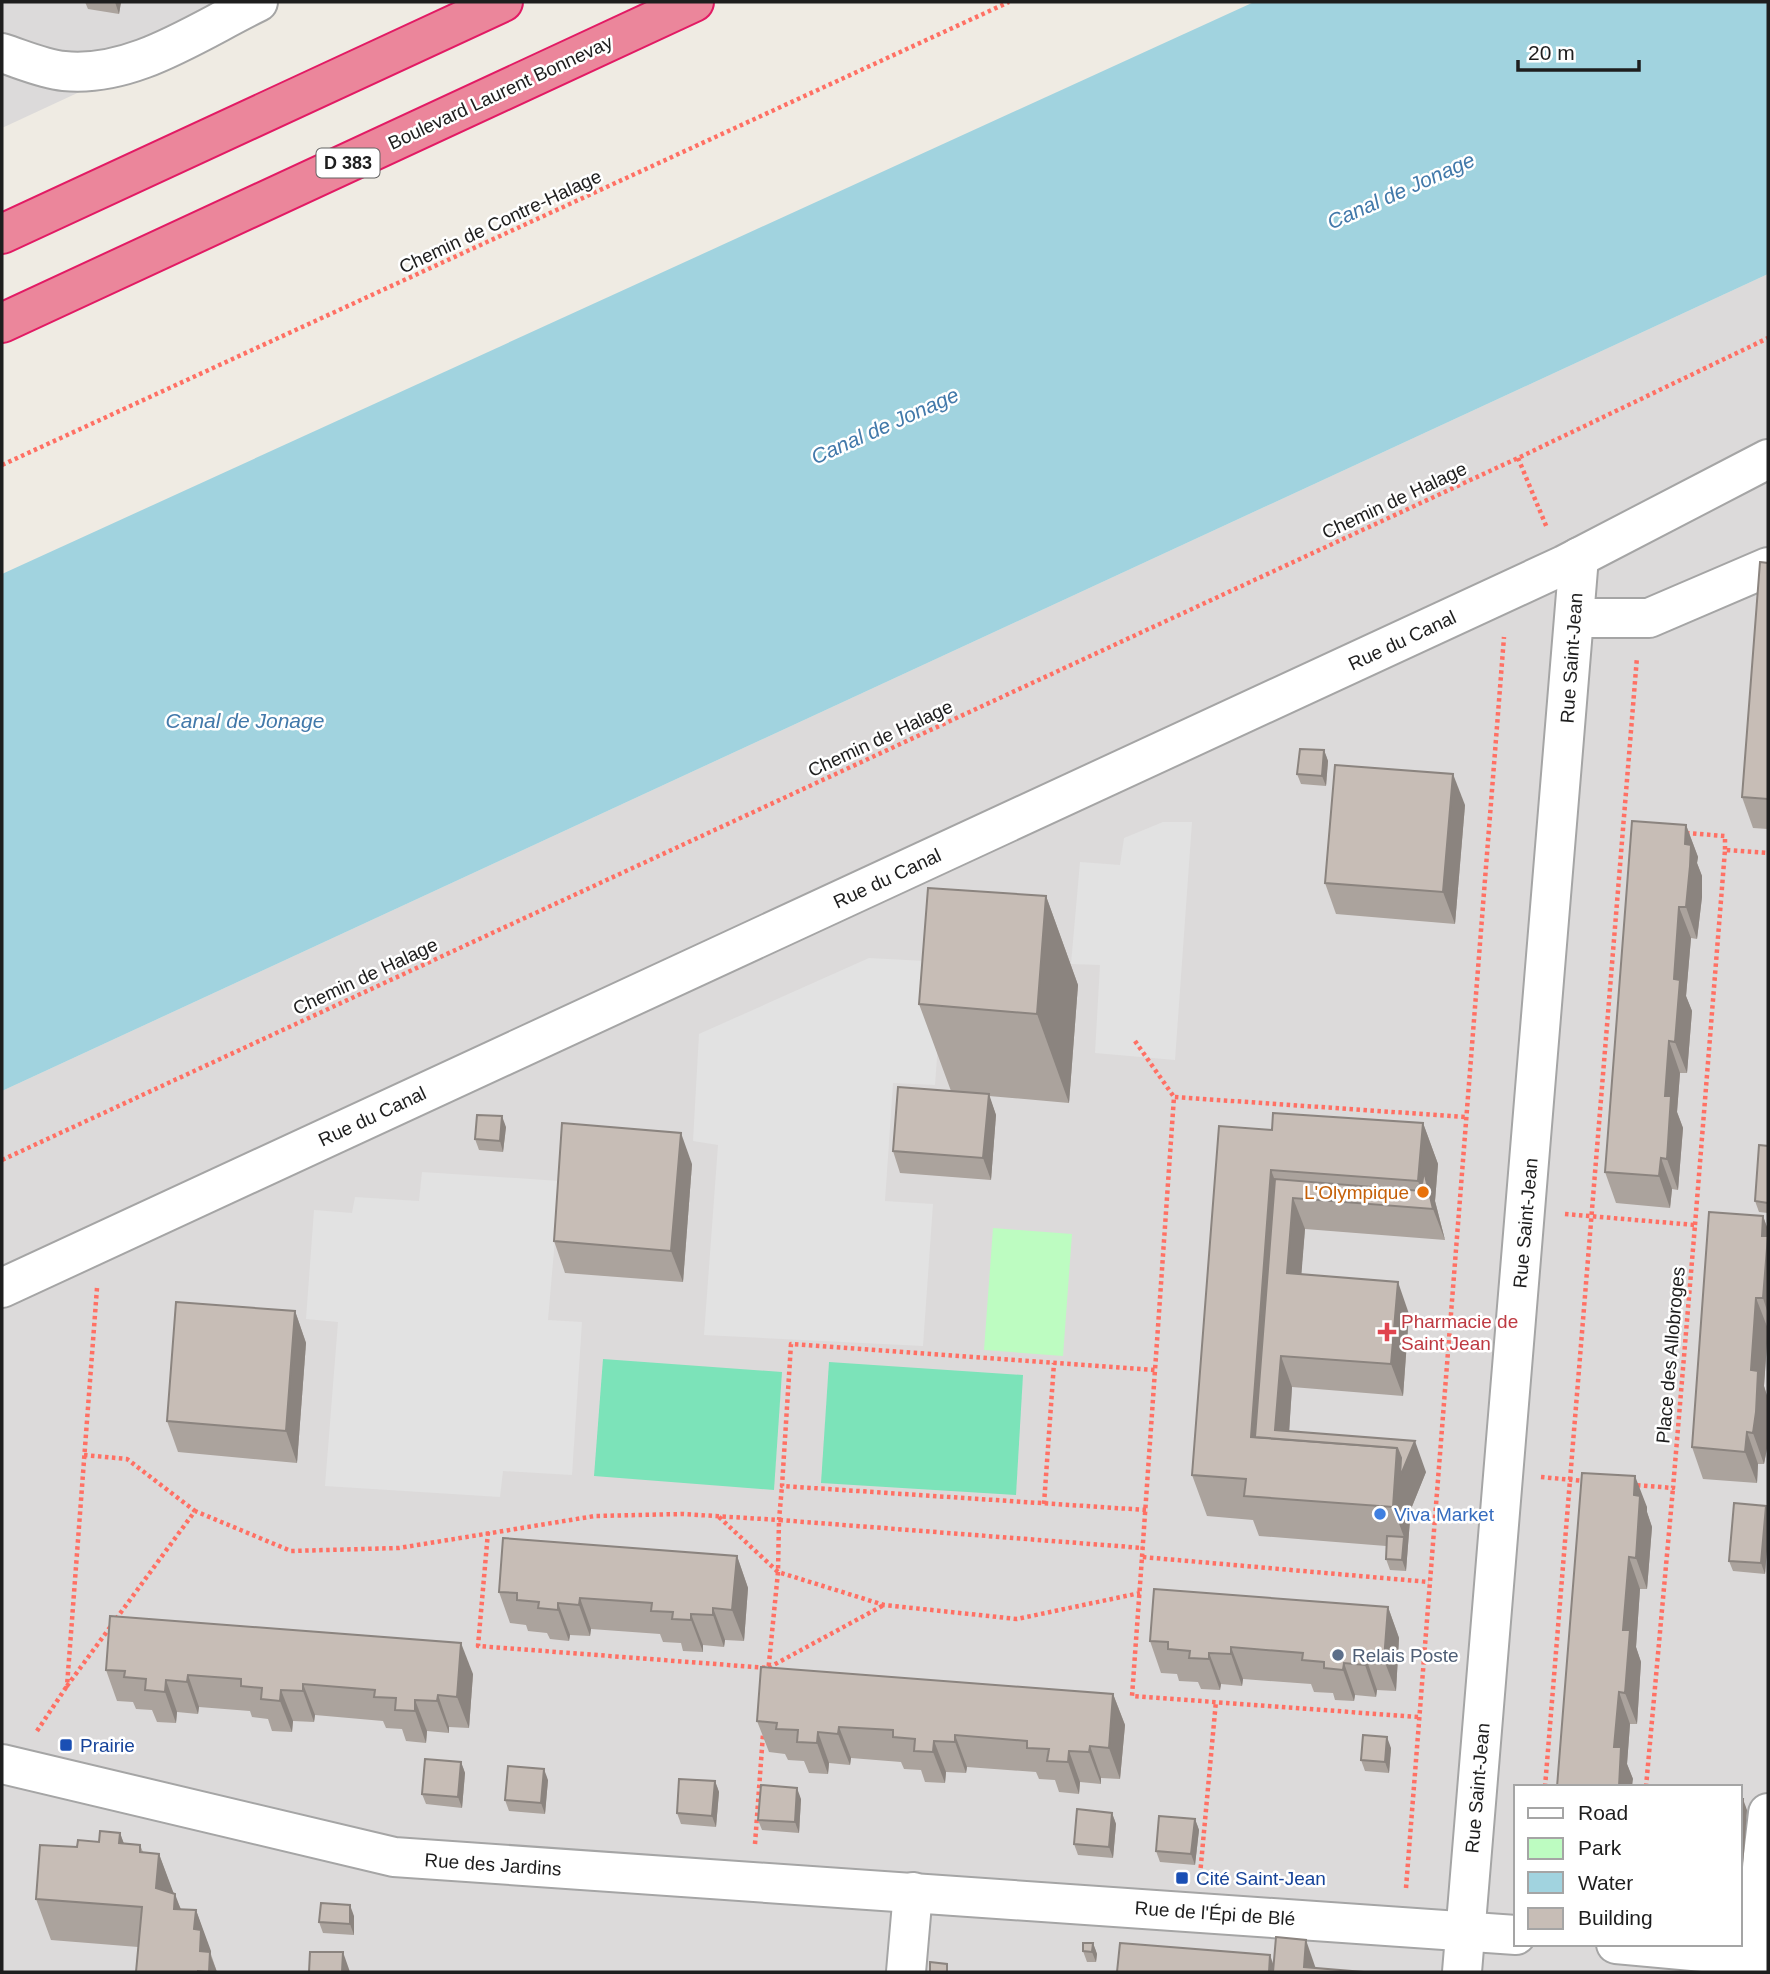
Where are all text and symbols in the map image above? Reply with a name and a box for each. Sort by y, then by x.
scale bar [1518,28,1639,72]
street label: Boulevard Laurent Bonnevay [385,31,616,154]
text: 20 m [1528,41,1575,64]
road number: D 383 [316,148,380,178]
water label: Canal de Jonage [1324,148,1478,233]
street label: Chemin de Contre-Halage [396,165,605,278]
water label: Canal de Jonage [808,383,962,468]
street label: Chemin de Halage [1318,458,1470,543]
street label: Rue Saint-Jean [1556,592,1587,724]
street label: Rue du Canal [1345,606,1459,675]
street label: Chemin de Halage [804,696,956,781]
water label: Canal de Jonage [166,709,324,732]
street label: Rue du Canal [830,844,944,913]
street label: Chemin de Halage [289,934,441,1019]
street label: Rue du Canal [315,1082,429,1151]
street label: Rue Saint-Jean [1509,1157,1542,1289]
place label: L'Olympique [1304,1182,1409,1203]
marker: L'Olympique [1415,1184,1431,1200]
street label: Place des Allobroges [1652,1266,1689,1444]
place label: Pharmacie de Saint Jean [1401,1311,1518,1354]
marker: Pharmacie de Saint Jean [1379,1324,1395,1340]
place label: Viva Market [1394,1504,1495,1525]
marker: Viva Market [1372,1506,1388,1522]
place label: Relais Poste [1352,1645,1459,1666]
marker: Relais Poste [1330,1647,1346,1663]
street label: Rue Saint-Jean [1461,1722,1494,1854]
place label: Prairie [80,1735,135,1756]
marker: Prairie [58,1737,74,1753]
legend [1514,1785,1742,1946]
text: Road [1578,1801,1628,1824]
text: Park [1578,1836,1622,1859]
street label: Rue des Jardins [424,1849,562,1880]
place label: Cité Saint-Jean [1196,1868,1326,1889]
marker: Cité Saint-Jean [1174,1870,1190,1886]
text: Water [1578,1871,1633,1894]
street label: Rue de l'Épi de Blé [1134,1897,1296,1930]
text: Building [1578,1906,1653,1929]

